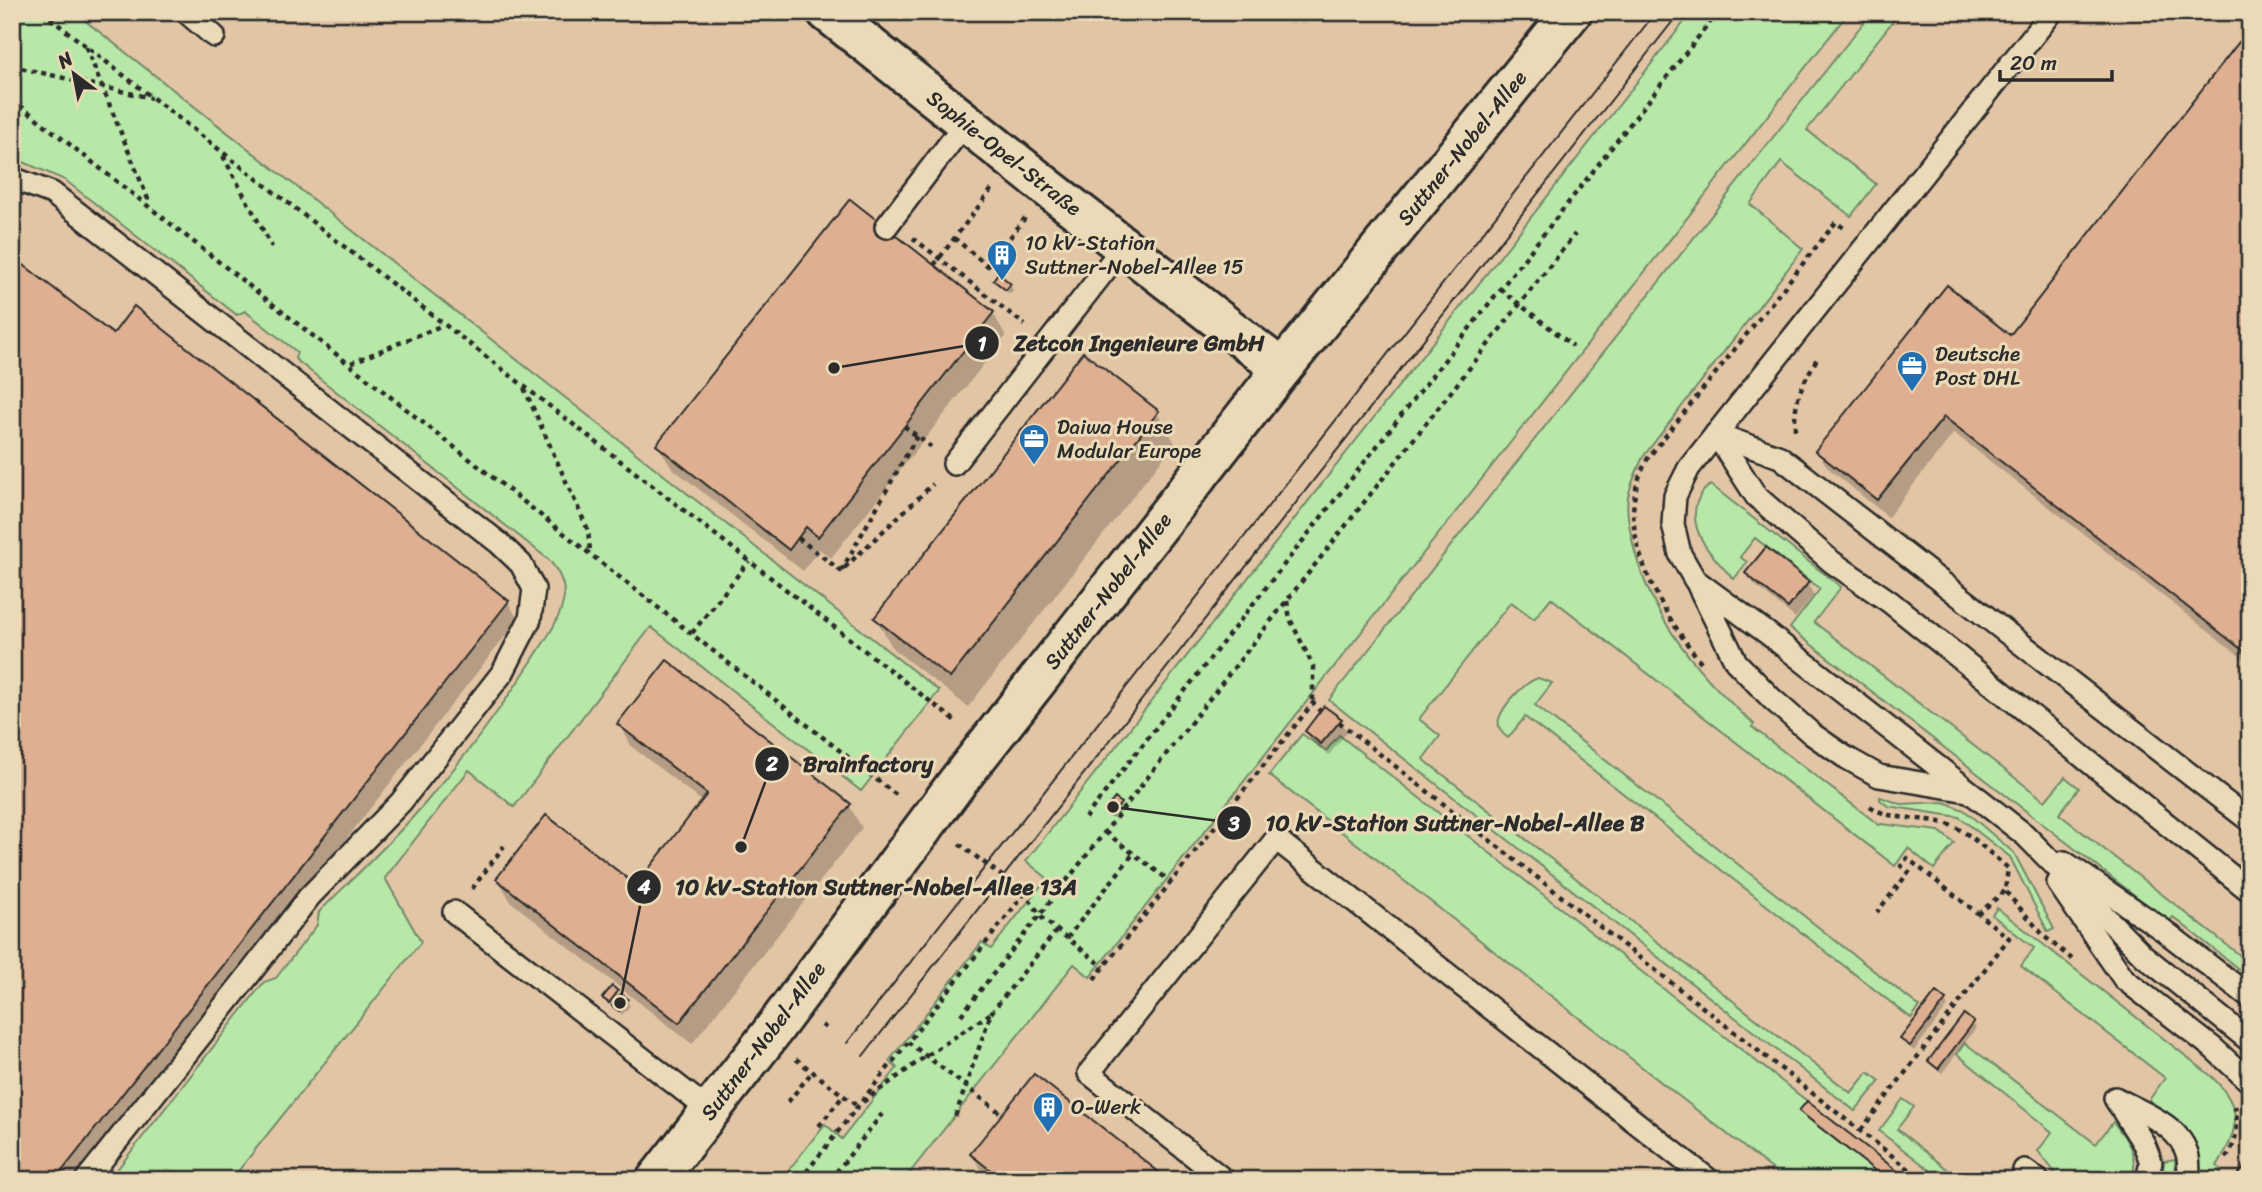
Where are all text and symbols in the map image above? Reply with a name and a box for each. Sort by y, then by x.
north arrow [38,38,108,108]
scale bar [2000,38,2112,82]
text: N [50,42,80,78]
text: 20 m [2010,44,2057,82]
street label: Suttner-Nobel-Allee [1387,62,1537,234]
street label: Sophie-Opel-Straße [918,80,1090,226]
place label: 10 kV-Station Suttner-Nobel-Allee 15 [1025,224,1244,286]
building icon: 10 kV-Station Suttner-Nobel-Allee 15 [985,238,1019,282]
callout: Zetcon Ingenieure GmbH [965,321,1279,365]
text: Zetcon Ingenieure GmbH [1013,323,1265,364]
text: 1 [977,325,987,363]
place label: Deutsche Post DHL [1935,335,2020,397]
office icon: Deutsche Post DHL [1895,349,1929,393]
place label: Daiwa House Modular Europe [1057,408,1201,470]
office icon: Daiwa House Modular Europe [1017,422,1051,466]
street label: Suttner-Nobel-Allee [1034,504,1182,678]
callout: Brainfactory [754,742,948,786]
text: Brainfactory [803,744,934,785]
text: 2 [765,745,778,783]
callout: 10 kV-Station Suttner-Nobel-Allee B [1216,801,1658,845]
text: 10 kV-Station Suttner-Nobel-Allee B [1265,803,1645,844]
text: 3 [1227,805,1240,843]
callout: 10 kV-Station Suttner-Nobel-Allee 13A [627,865,1091,909]
text: 10 kV-Station Suttner-Nobel-Allee 13A [675,867,1077,908]
text: 4 [636,868,651,906]
street label: Suttner-Nobel-Allee [690,953,836,1129]
place label: O-Werk [1071,1088,1141,1126]
building icon: O-Werk [1031,1090,1065,1134]

